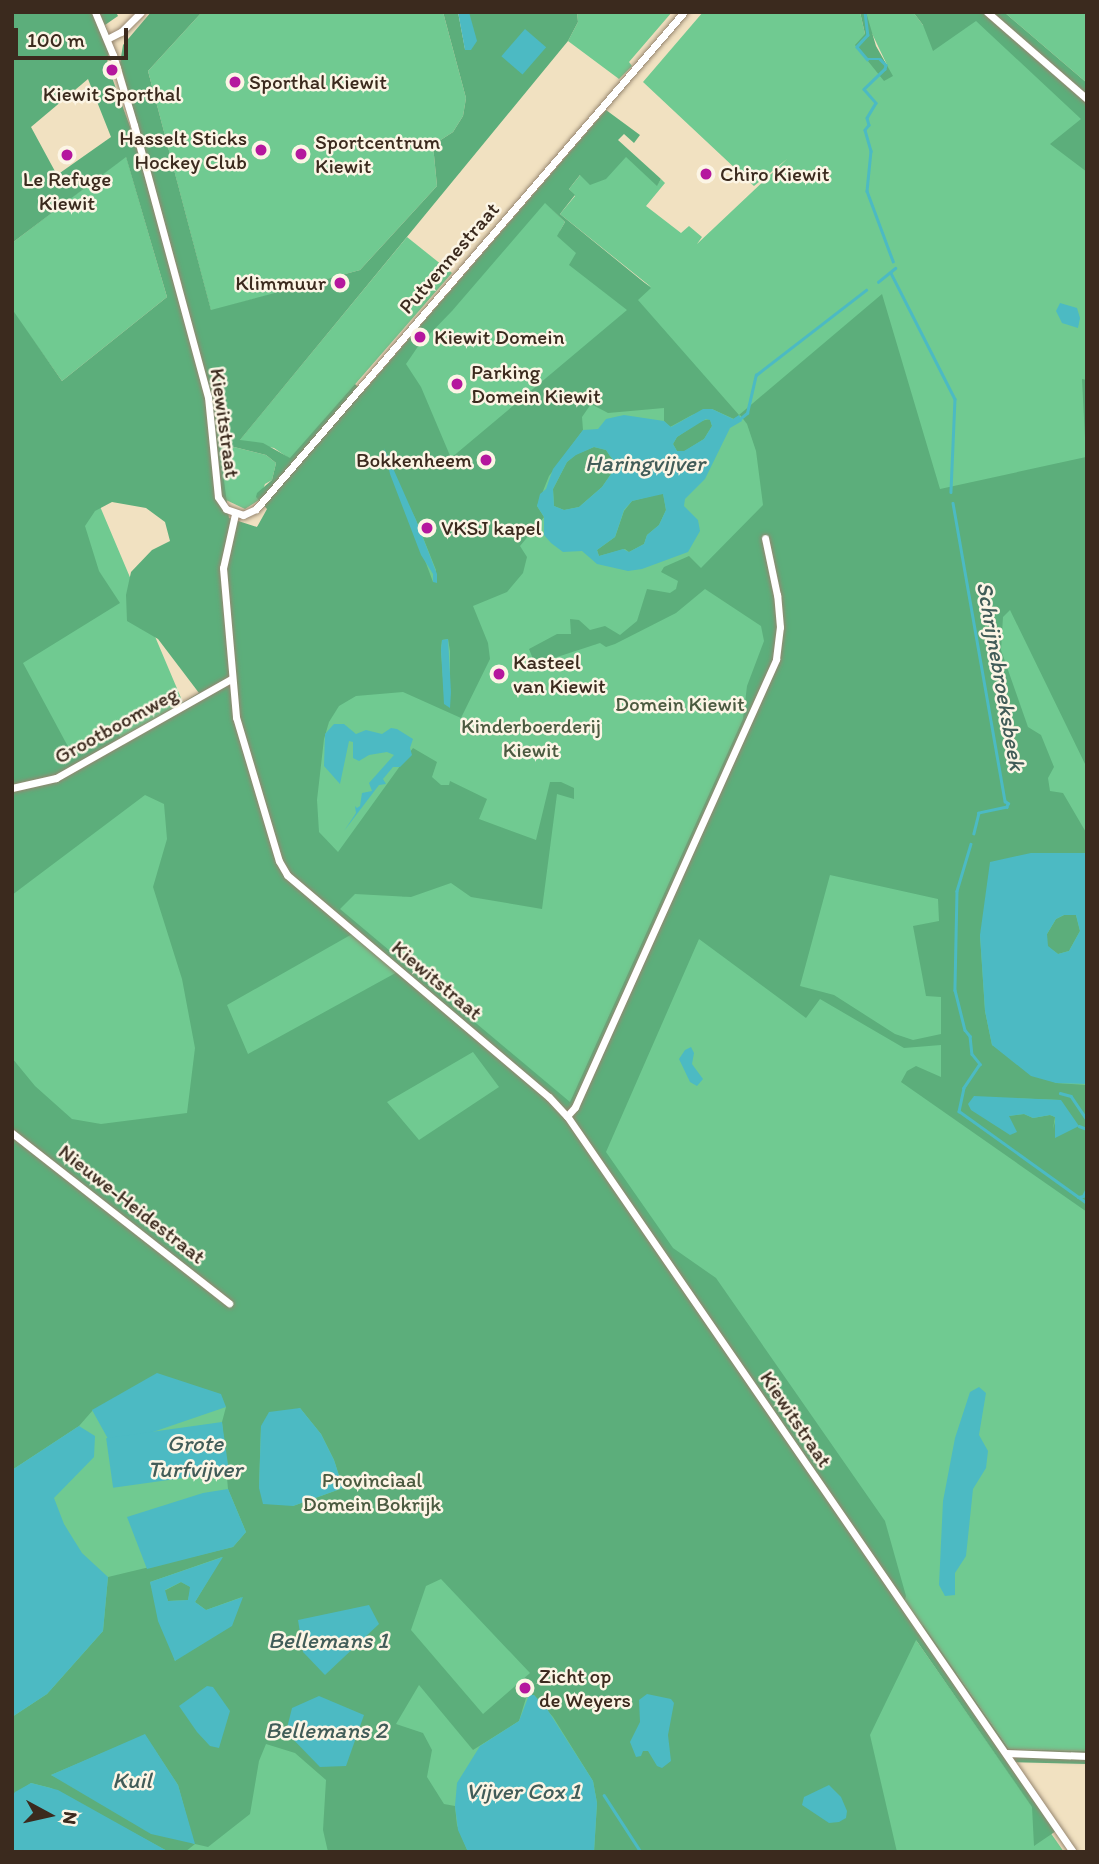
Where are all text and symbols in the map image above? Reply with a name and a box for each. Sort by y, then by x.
scale bar [18,14,131,58]
text: 100 m [27,27,85,52]
marker: Kiewit Sporthal [104,62,120,78]
place label: Sporthal Kiewit [249,69,387,95]
marker: Sporthal Kiewit [227,74,243,90]
place label: Kiewit Sporthal [43,81,181,107]
place label: Hasselt Sticks Hockey Club [119,125,247,175]
place label: Sportcentrum Kiewit [315,129,440,179]
marker: Hasselt Sticks Hockey Club [253,142,269,158]
marker: Sportcentrum Kiewit [293,146,309,162]
marker: Le Refuge Kiewit [59,147,75,163]
place label: Chiro Kiewit [720,161,830,187]
place label: Le Refuge Kiewit [23,166,111,216]
marker: Chiro Kiewit [698,166,714,182]
street label: Putvennestraat [394,197,504,319]
place label: Klimmuur [235,270,326,296]
marker: Klimmuur [332,275,348,291]
place label: Kiewit Domein [434,324,564,350]
marker: Kiewit Domein [412,329,428,345]
place label: Parking Domein Kiewit [471,359,601,409]
street label: Kiewitstraat [205,366,245,480]
marker: Parking Domein Kiewit [449,376,465,392]
place label: Bokkenheem [356,447,472,473]
water label: Haringvijver [585,449,705,477]
marker: Bokkenheem [478,452,494,468]
place label: VKSJ kapel [441,515,541,541]
marker: VKSJ kapel [419,520,435,536]
water label: Schrijnebroeksbeek [971,580,1031,772]
place label: Kasteel van Kiewit [513,649,606,699]
marker: Kasteel van Kiewit [491,666,507,682]
street label: Grootboomweg [50,681,182,769]
park label: Domein Kiewit [615,691,745,717]
park label: Kinderboerderij Kiewit [461,713,601,763]
street label: Kiewitstraat [387,935,487,1025]
street label: Nieuwe-Heidestraat [54,1139,210,1269]
street label: Kiewitstraat [755,1366,837,1472]
water label: Grote Turfvijver [148,1429,242,1483]
park label: Provinciaal Domein Bokrijk [303,1467,441,1517]
water label: Bellemans 1 [268,1626,388,1654]
place label: Zicht op de Weyers [539,1663,630,1713]
marker: Zicht op de Weyers [517,1680,533,1696]
water label: Bellemans 2 [265,1716,387,1744]
water label: Kuil [112,1766,152,1794]
water label: Vijver Cox 1 [466,1777,580,1805]
north arrow [14,1780,84,1850]
text: N [58,1810,83,1826]

